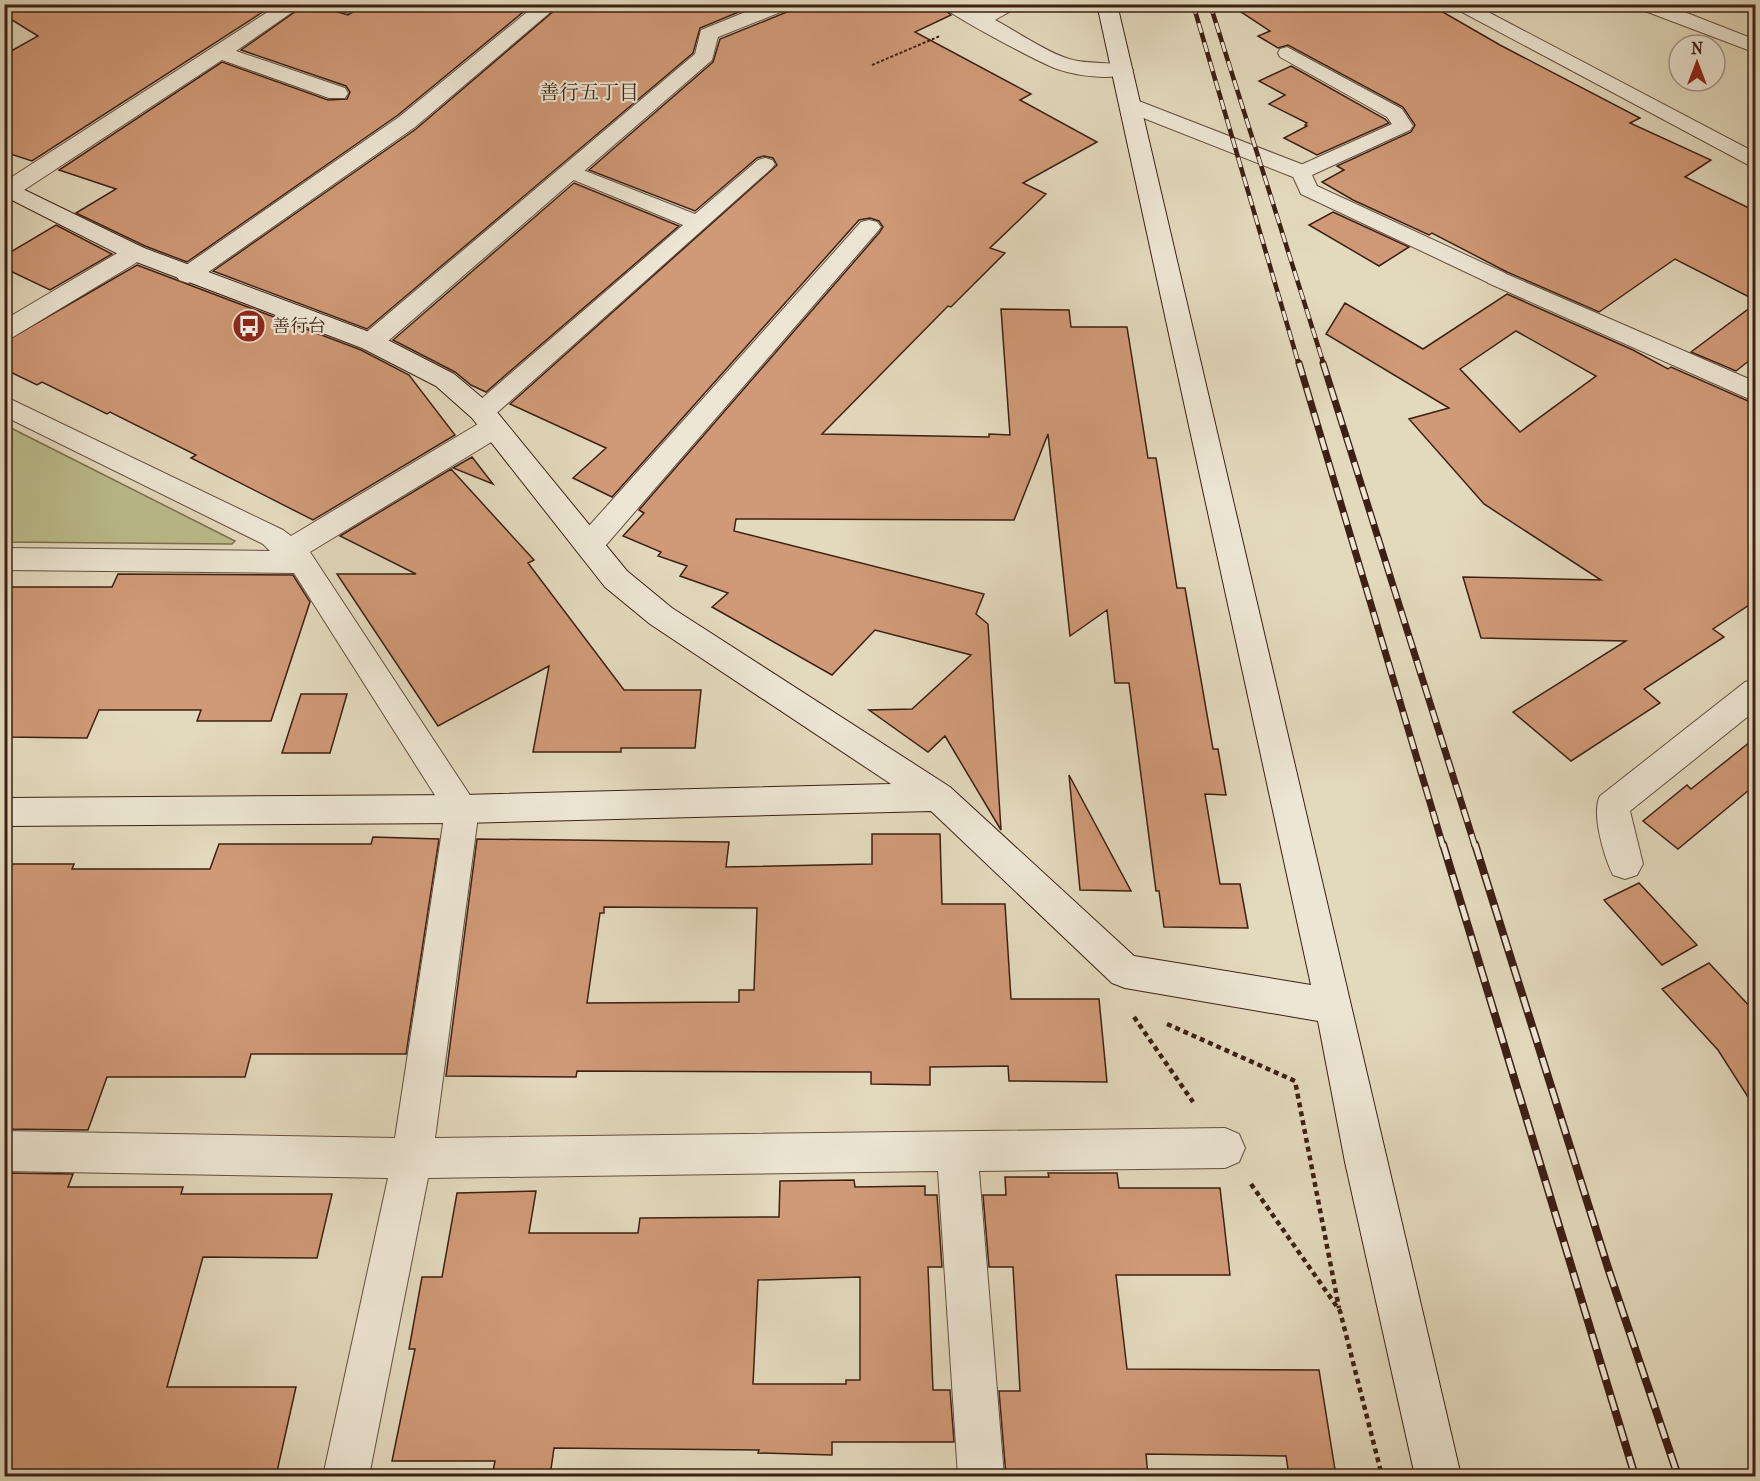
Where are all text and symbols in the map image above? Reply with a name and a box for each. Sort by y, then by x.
north arrow [1667,33,1727,93]
text: N [1691,39,1704,58]
district label: 善行五丁目 [539,81,639,104]
bus stop icon: 善行台 [231,308,267,344]
place label: 善行台 [272,316,326,337]

